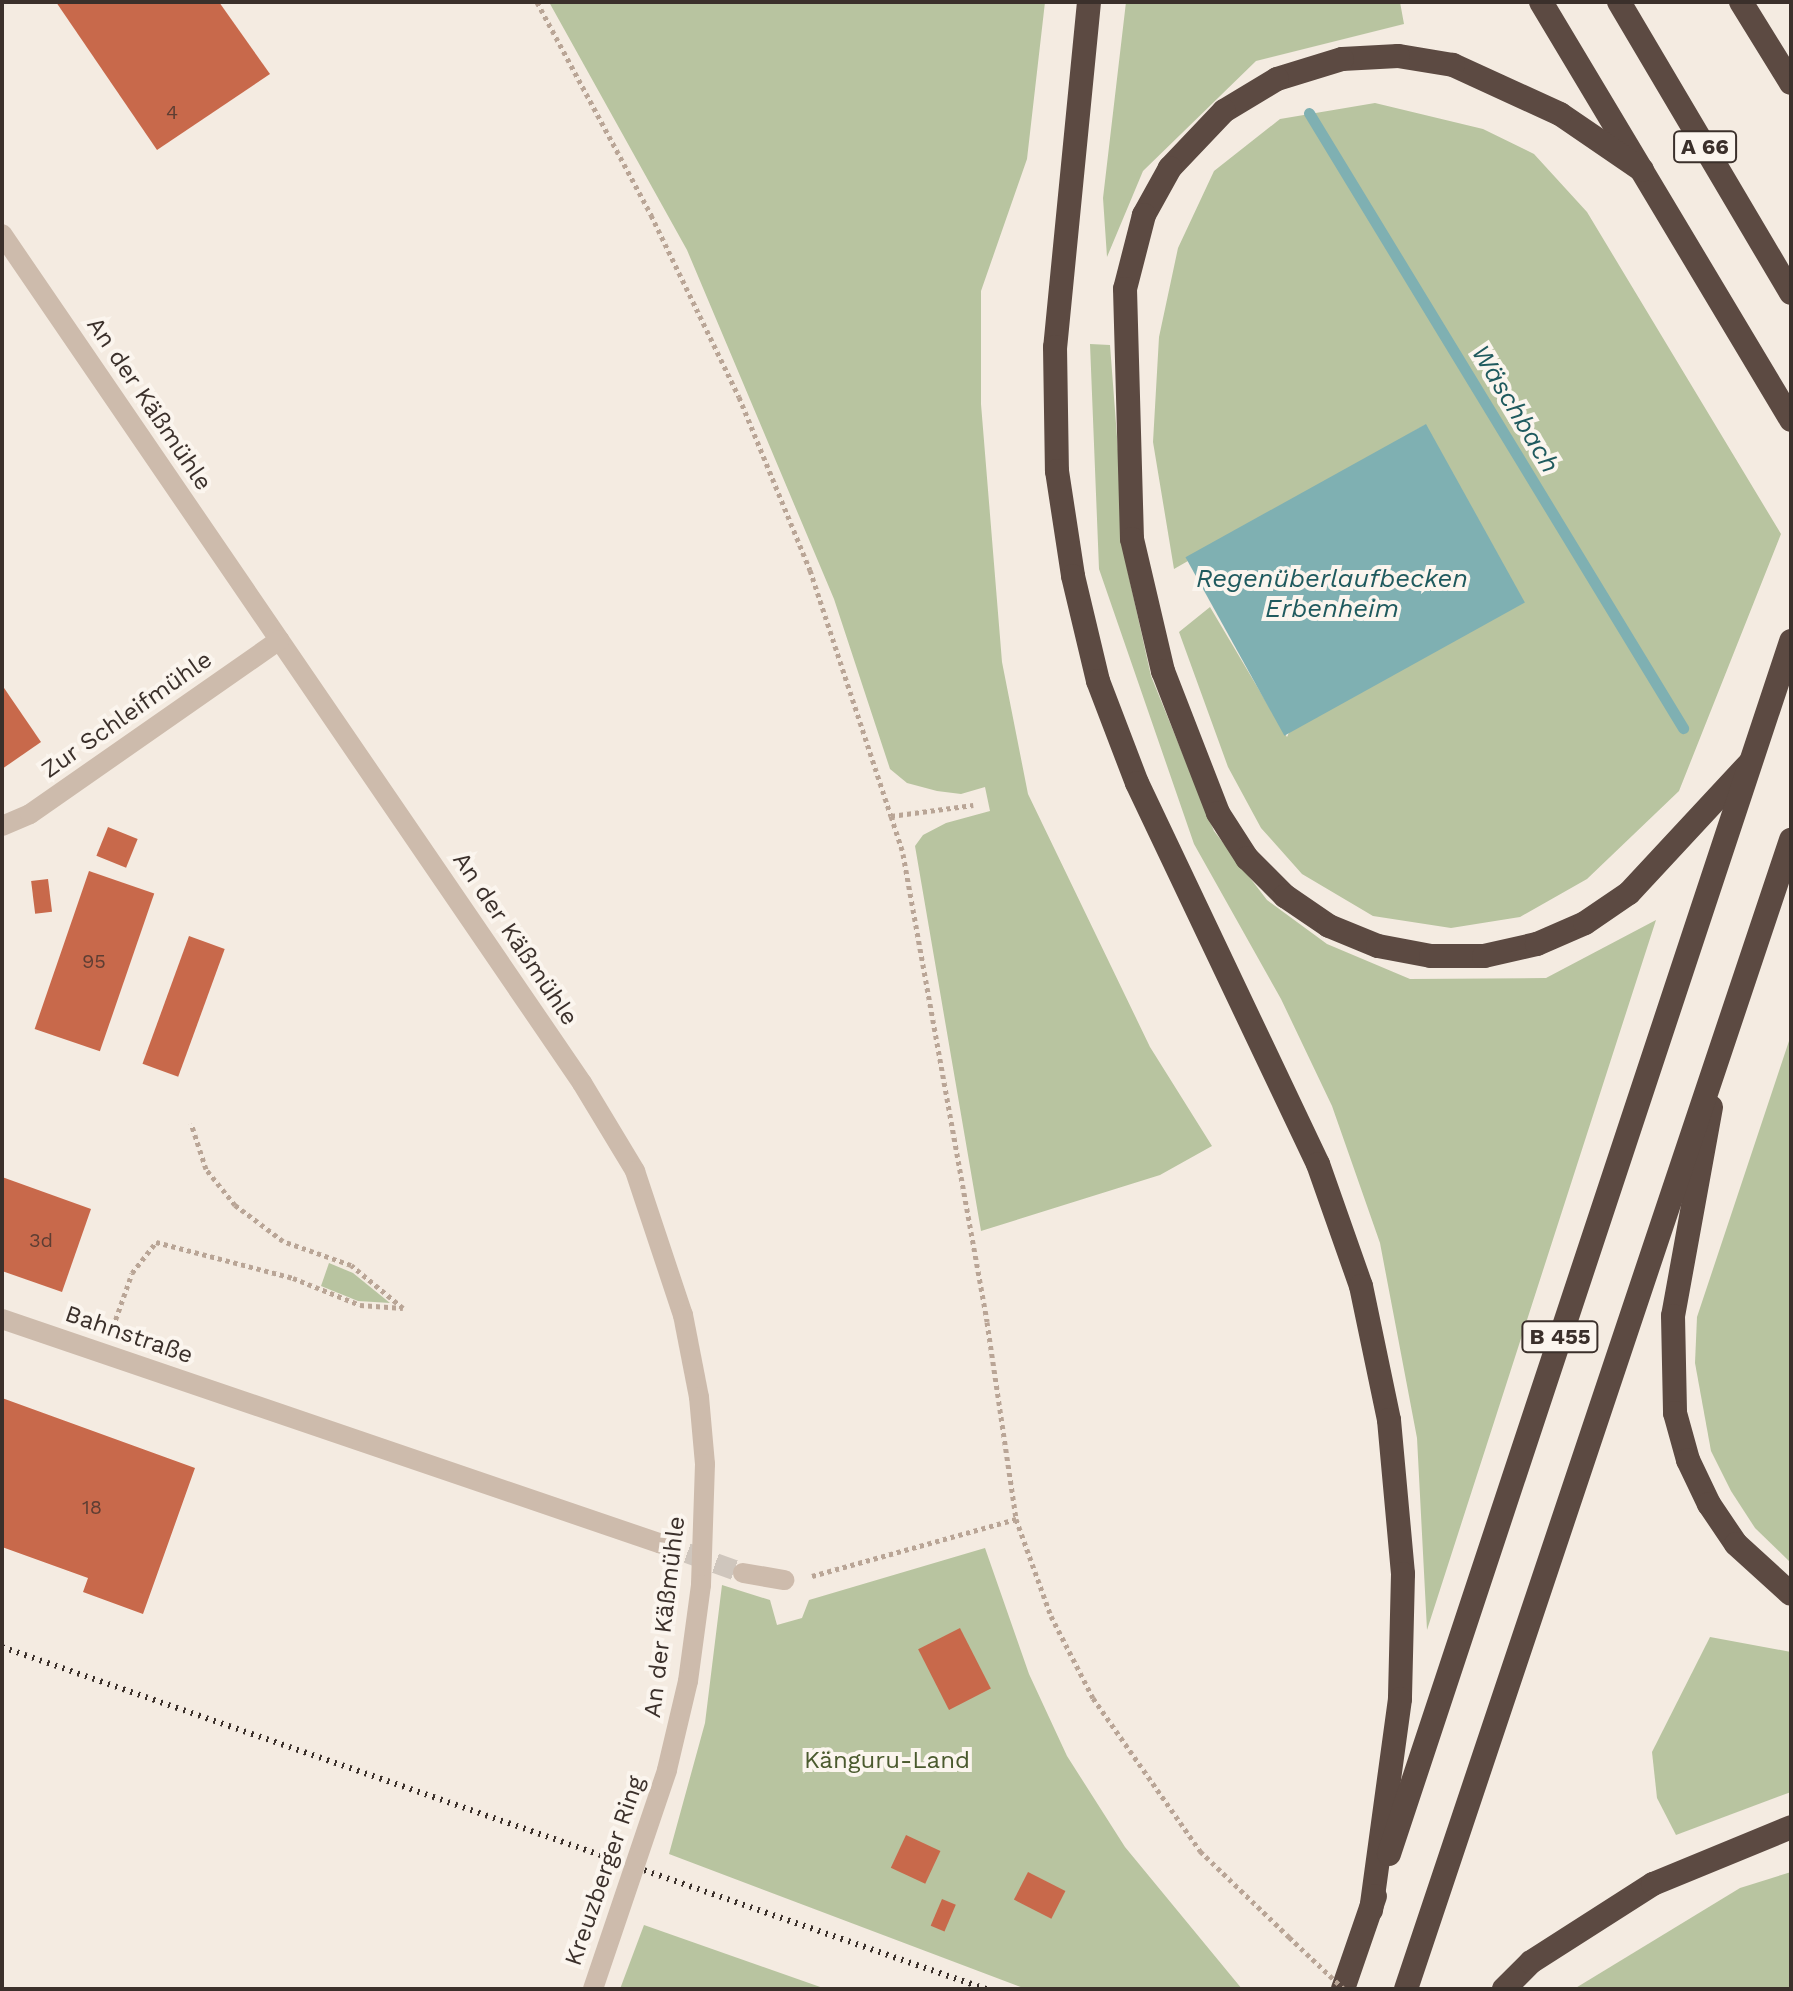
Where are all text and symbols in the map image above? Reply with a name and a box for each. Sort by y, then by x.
house number: 4 [166,100,178,124]
road number: A 66 [1671,129,1739,165]
street label: An der Käßmühle [80,312,218,496]
water label: Wäschbach [1465,339,1565,479]
water label: Regenüberlaufbecken Erbenheim [1196,563,1468,624]
street label: Zur Schleifmühle [36,645,218,785]
street label: An der Käßmühle [446,847,584,1031]
house number: 95 [82,949,106,973]
house number: 3d [29,1228,53,1252]
street label: Bahnstraße [61,1300,197,1370]
road number: B 455 [1520,1319,1600,1355]
house number: 18 [82,1495,102,1519]
street label: An der Käßmühle [638,1514,692,1720]
park label: Känguru-Land [804,1747,970,1775]
street label: Kreuzberger Ring [559,1772,651,1970]

